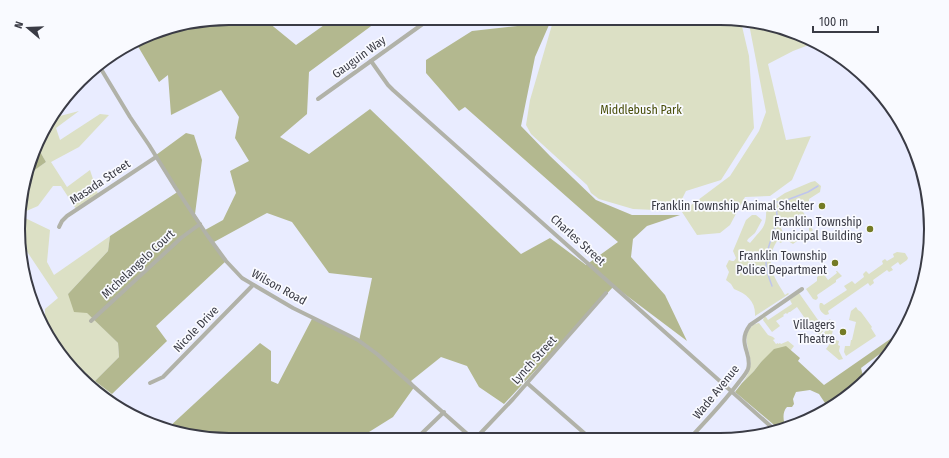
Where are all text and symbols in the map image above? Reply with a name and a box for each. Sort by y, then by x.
north arrow [8,8,48,48]
scale bar [813,8,878,34]
text: 100 m [819,15,848,29]
text: N [12,20,26,30]
street label: Gauguin Way [330,33,389,81]
park label: Middlebush Park [600,103,682,117]
street label: Masada Street [67,157,133,207]
place label: Franklin Township Animal Shelter [651,199,815,213]
marker: Franklin Township Animal Shelter [817,201,827,211]
street label: Charles Street [548,212,608,268]
place label: Franklin Township Municipal Building [771,215,862,243]
marker: Franklin Township Municipal Building [865,224,875,234]
street label: Michelangelo Court [99,227,177,301]
place label: Franklin Township Police Department [736,249,827,277]
marker: Franklin Township Police Department [830,258,840,268]
street label: Wilson Road [249,266,309,308]
street label: Nicole Drive [171,303,222,355]
place label: Villagers Theatre [793,318,835,346]
marker: Villagers Theatre [838,327,848,337]
street label: Lynch Street [509,333,559,387]
street label: Wade Avenue [690,362,742,422]

